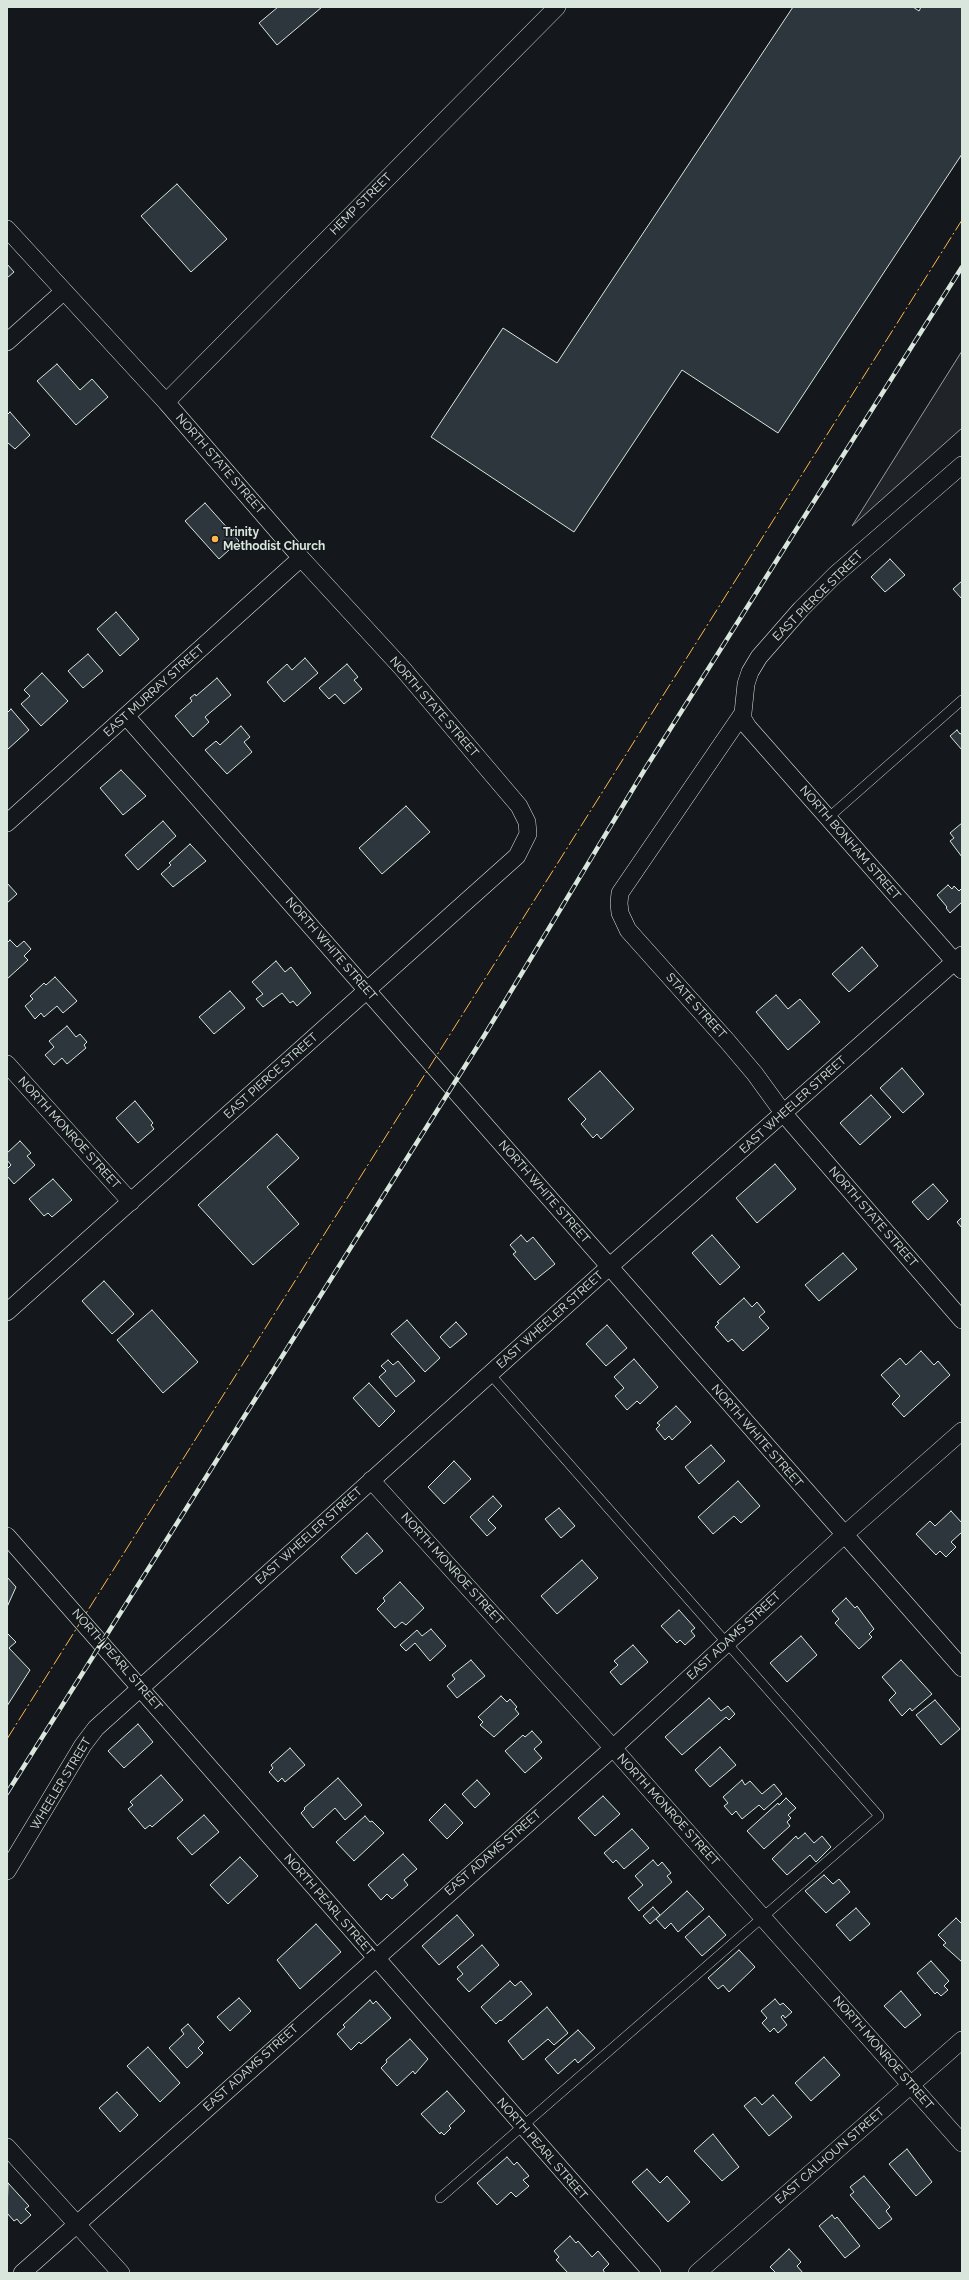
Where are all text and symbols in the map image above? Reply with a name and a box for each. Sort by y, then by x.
street label: HEMP STREET [327,170,395,238]
street label: NORTH STATE STREET [172,411,268,517]
place label: Trinity Methodist Church [223,525,325,553]
marker: Trinity Methodist Church [210,534,220,544]
street label: EAST PIERCE STREET [770,548,866,644]
street label: EAST MURRAY STREET [101,642,207,740]
street label: NORTH STATE STREET [386,654,482,760]
street label: NORTH BONHAM STREET [797,783,903,903]
street label: NORTH WHITE STREET [282,895,380,1003]
street label: STATE STREET [663,970,729,1042]
street label: EAST PIERCE STREET [221,1030,321,1122]
street label: EAST WHEELER STREET [737,1053,849,1157]
street label: NORTH MONROE STREET [15,1074,123,1192]
street label: NORTH WHITE STREET [495,1138,593,1246]
street label: NORTH STATE STREET [825,1164,921,1270]
street label: EAST WHEELER STREET [494,1268,606,1372]
street label: NORTH WHITE STREET [708,1382,806,1490]
street label: EAST WHEELER STREET [253,1484,365,1588]
street label: NORTH MONROE STREET [398,1510,506,1628]
street label: EAST ADAMS STREET [684,1589,784,1683]
street label: NORTH PEARL STREET [69,1606,165,1714]
street label: WHEELER STREET [28,1735,94,1833]
street label: NORTH MONROE STREET [614,1751,722,1869]
street label: EAST ADAMS STREET [442,1807,544,1899]
street label: NORTH PEARL STREET [281,1851,377,1959]
street label: NORTH MONROE STREET [830,1993,936,2113]
street label: EAST ADAMS STREET [201,2022,301,2114]
street label: NORTH PEARL STREET [494,2095,590,2203]
street label: EAST CALHOUN STREET [773,2105,887,2207]

